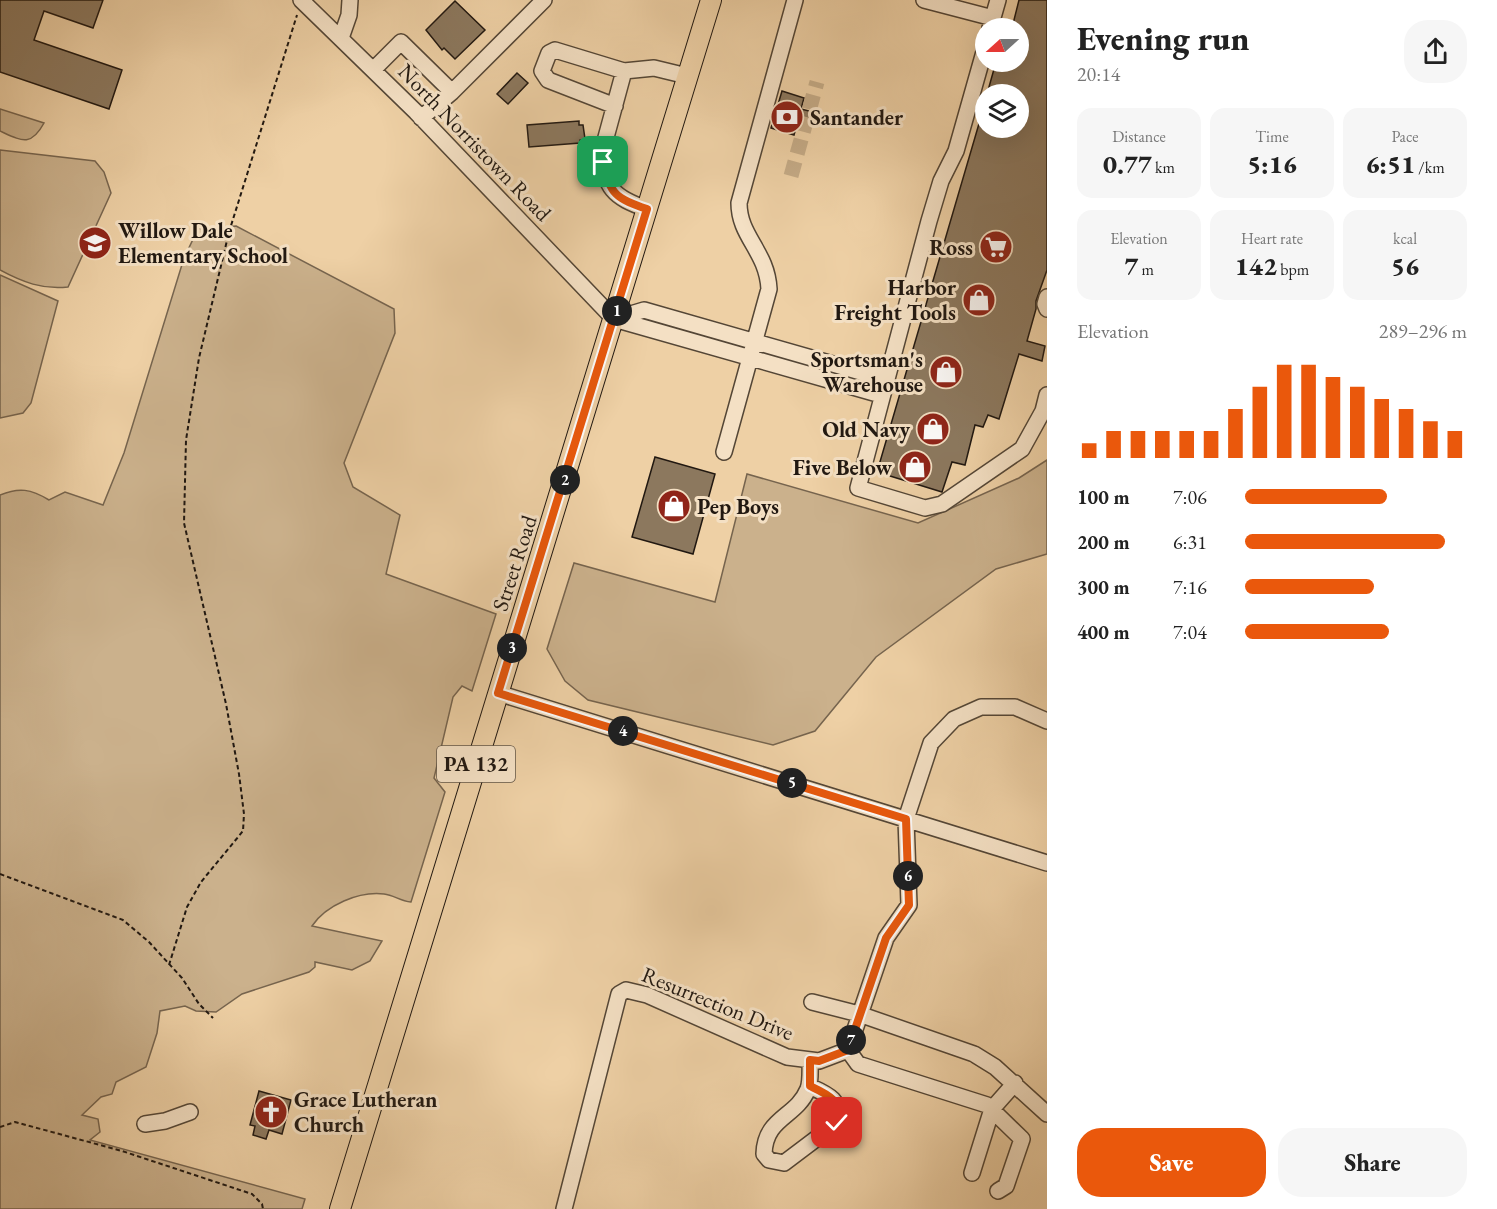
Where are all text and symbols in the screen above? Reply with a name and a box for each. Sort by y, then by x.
text: Evening run [1077,17,1249,60]
north arrow [975,18,1029,72]
map controls [975,18,1029,138]
button: share [1404,20,1467,83]
street label: North Norristown Road [392,57,558,228]
text: 20:14 [1077,61,1120,87]
button: layers [975,84,1029,138]
bank icon: Santander [769,99,805,135]
place label: Santander [810,103,904,132]
text: Distance [1112,126,1166,147]
text: Time [1255,126,1289,147]
text: Pace [1392,126,1418,147]
pin [577,136,628,187]
icon: arrive [586,145,619,178]
text: 0.77 [1103,147,1152,181]
text: 5:16 [1247,147,1297,181]
text: 6:51 [1365,147,1415,181]
text: km [1152,157,1175,178]
text: /km [1415,157,1445,178]
place label: Willow Dale Elementary School [118,216,288,270]
school or university icon: Willow Dale Elementary School [77,225,113,261]
text: Elevation [1110,228,1168,249]
text: Heart rate [1241,228,1303,249]
text: kcal [1393,228,1417,249]
supermarket icon: Ross [978,229,1014,265]
place label: Ross [929,233,973,262]
text: 7 [1124,249,1138,283]
text: 142 [1235,249,1277,283]
text: 56 [1391,249,1419,283]
text: m [1138,259,1154,280]
text: bpm [1277,259,1309,280]
place label: Harbor Freight Tools [834,273,957,327]
shop icon: Harbor Freight Tools [961,282,997,318]
pin: 1 [602,296,632,326]
text: 1 [613,300,621,321]
text: Elevation [1077,318,1149,344]
text: 289–296 m [1379,318,1467,344]
place label: Sportsman's Warehouse [811,345,923,399]
shop icon: Sportsman's Warehouse [928,354,964,390]
shop icon: Old Navy [915,411,951,447]
place label: Old Navy [822,415,910,444]
shop icon: Five Below [897,449,933,485]
place label: Five Below [793,453,892,482]
pin: 2 [550,465,580,495]
text: 2 [561,469,569,490]
text: 100 m [1077,484,1130,510]
text: 7:06 [1173,484,1207,510]
shop icon: Pep Boys [656,488,692,524]
place label: Pep Boys [697,492,779,521]
street label: Street Road [485,511,544,615]
text: 200 m [1077,529,1130,555]
text: 6:31 [1173,529,1207,555]
text: 300 m [1077,574,1130,600]
text: 7:16 [1173,574,1207,600]
text: 400 m [1077,619,1130,645]
text: 7:04 [1173,619,1207,645]
pin: 3 [497,633,527,663]
text: 3 [508,637,516,658]
pin: 4 [608,716,638,746]
text: 4 [619,720,627,741]
road number: PA 132 [437,746,515,782]
pin: 5 [777,768,807,798]
text: 5 [788,772,796,793]
pin: 6 [893,861,923,891]
text: 6 [904,865,912,886]
street label: Resurrection Drive [638,960,798,1047]
pin: 7 [836,1025,866,1055]
text: 7 [847,1029,855,1050]
place label: Grace Lutheran Church [294,1085,438,1139]
church icon: Grace Lutheran Church [253,1094,289,1130]
pin [811,1097,862,1148]
icon: check [820,1106,853,1139]
button: Save [1077,1128,1266,1197]
button: Share [1278,1128,1467,1197]

